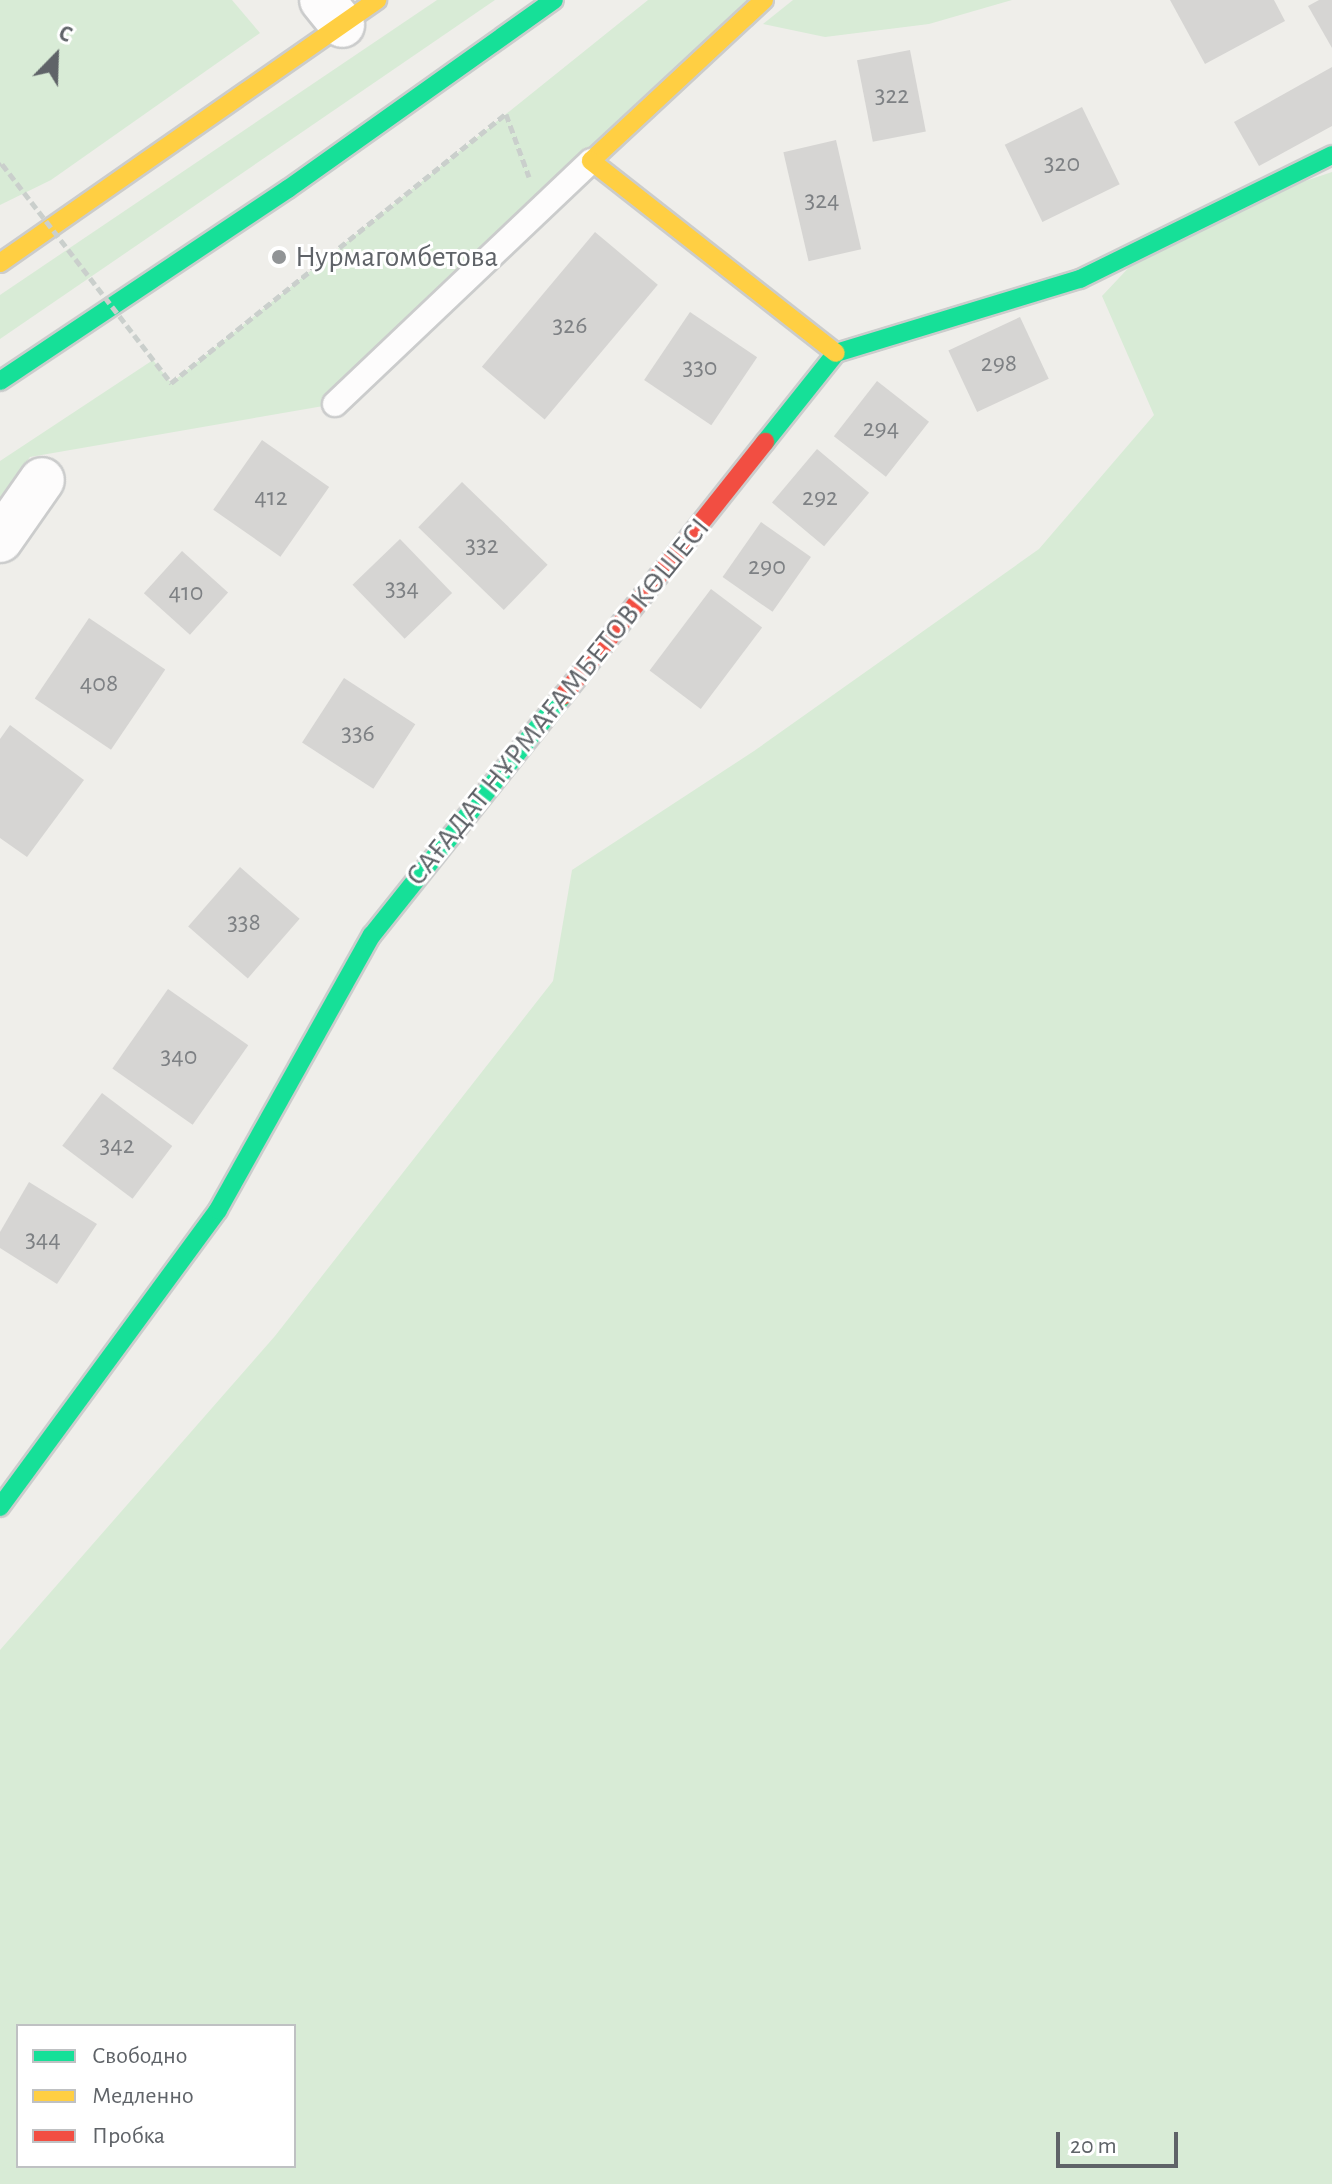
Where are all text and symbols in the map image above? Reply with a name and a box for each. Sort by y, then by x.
north arrow [16,16,96,96]
text: С [55,21,75,46]
house number: 322 [875,80,909,112]
house number: 320 [1044,148,1080,180]
house number: 324 [804,185,840,217]
place label: Нурмагомбетова [295,239,498,275]
marker: Нурмагомбетова [270,248,288,266]
house number: 326 [553,310,587,342]
house number: 298 [981,348,1017,380]
house number: 330 [682,352,718,384]
house number: 294 [863,413,899,445]
house number: 412 [254,482,288,514]
house number: 292 [802,482,838,514]
street label: САҒАДАТ НҰРМАҒАМБЕТОВ КӨШЕСІ [398,511,718,893]
house number: 332 [465,530,499,562]
house number: 290 [748,551,786,583]
house number: 334 [385,573,419,605]
house number: 410 [168,577,204,609]
house number: 408 [80,668,118,700]
house number: 336 [341,718,375,750]
house number: 338 [227,907,261,939]
house number: 340 [161,1041,197,1073]
house number: 342 [99,1130,135,1162]
house number: 344 [25,1224,61,1256]
legend [16,2024,296,2168]
text: Свободно [92,2044,187,2068]
text: Медленно [92,2084,194,2108]
scale bar [1060,2116,1182,2166]
text: Пробка [92,2124,165,2148]
text: 20 m [1070,2134,1117,2158]

